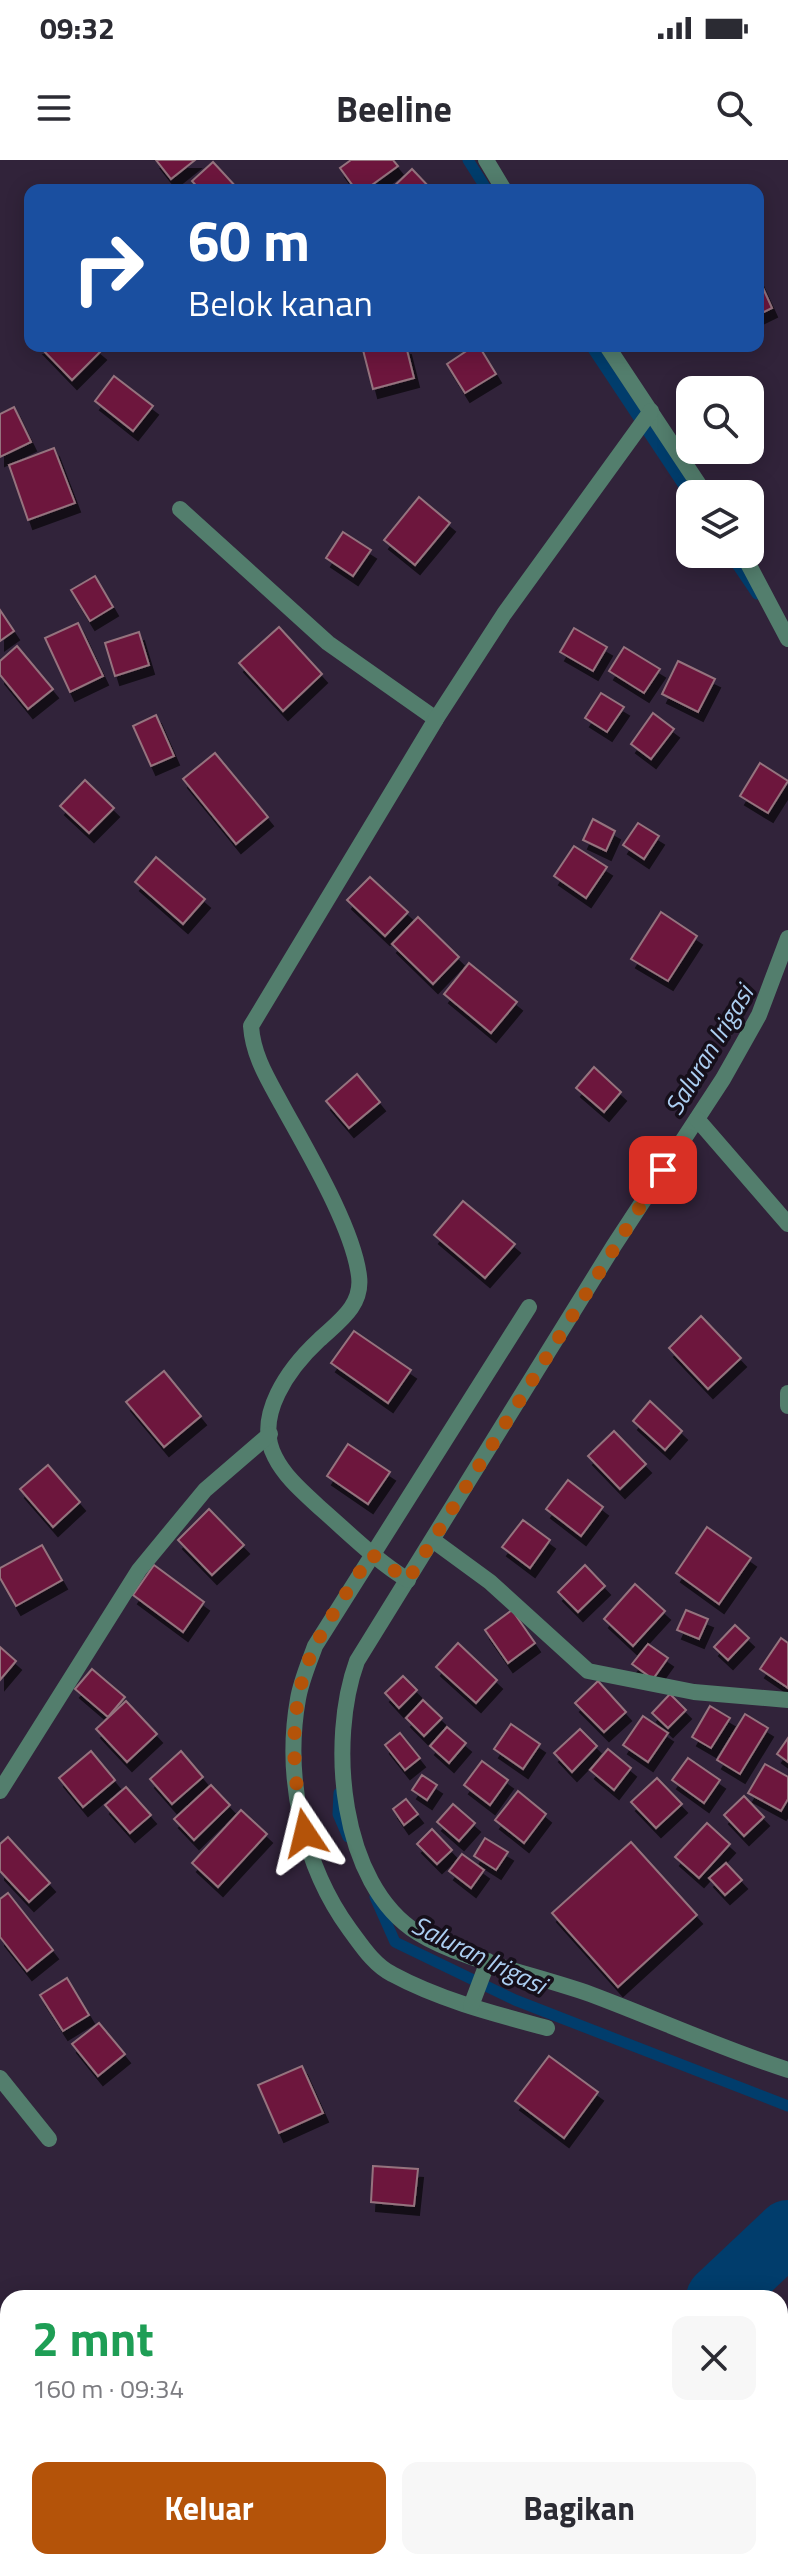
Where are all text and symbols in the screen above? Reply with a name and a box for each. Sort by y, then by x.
text: 09:32 [40,5,115,51]
text: Beeline [336,81,452,136]
icon: menu [32,86,76,130]
icon: search [712,86,756,130]
text: 60 m [188,198,310,283]
icon: right [56,216,160,320]
text: Belok kanan [188,275,373,330]
map controls [676,376,764,568]
button: search [676,376,764,464]
button: layers [676,480,764,568]
water label: Saluran Irigasi [654,975,764,1122]
pin [629,1136,697,1204]
icon: arrive [641,1148,685,1192]
position arrow [263,1791,347,1875]
water label: Saluran Irigasi [405,1905,555,2005]
text: 2 mnt [32,2302,154,2375]
button: close [672,2316,756,2400]
text: 160 m · 09:34 [32,2369,184,2408]
button: Keluar [32,2462,386,2554]
button: Bagikan [402,2462,756,2554]

